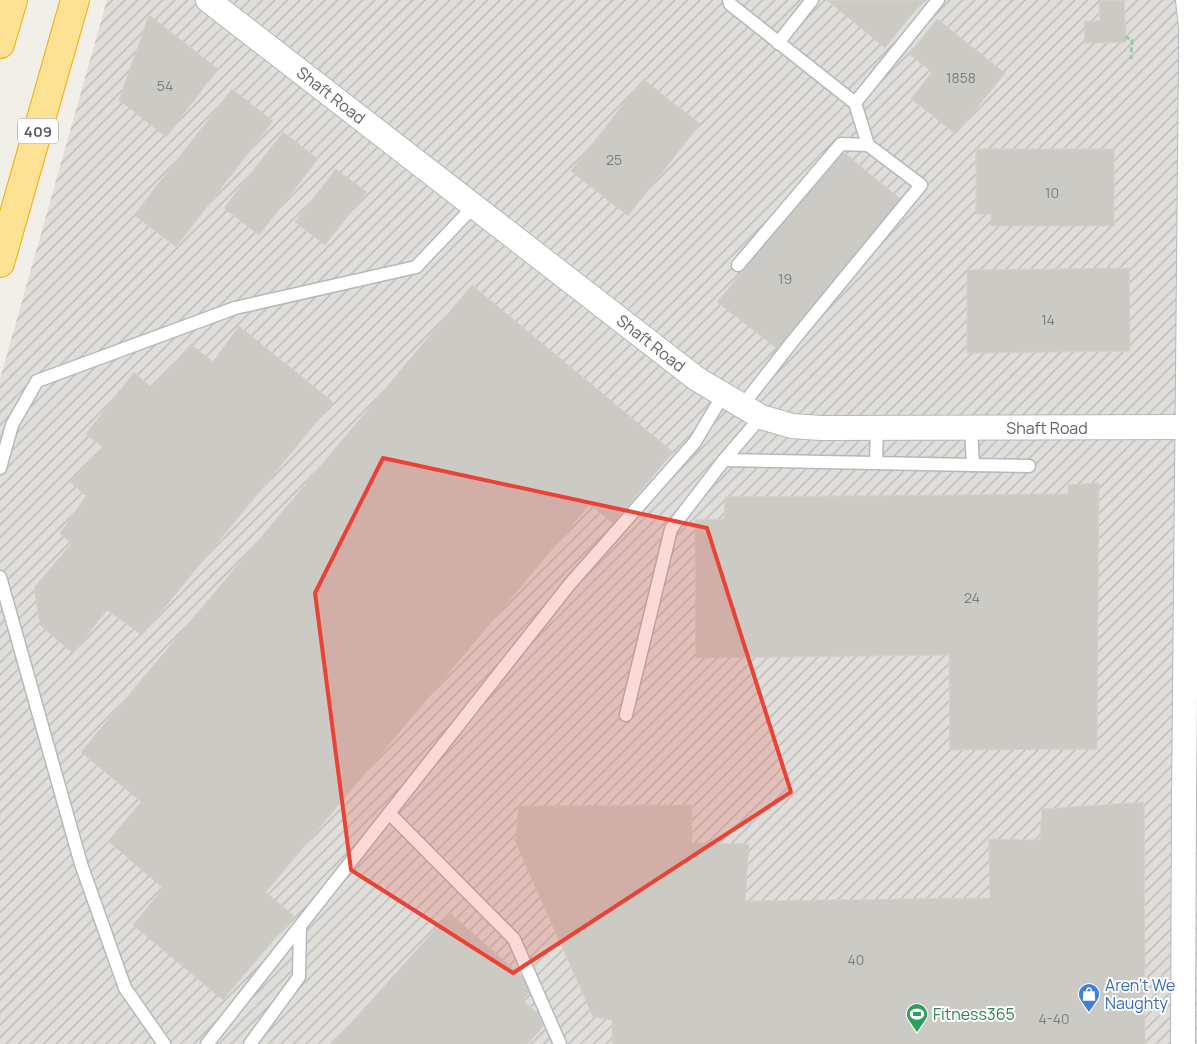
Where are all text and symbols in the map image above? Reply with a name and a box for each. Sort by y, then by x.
street label: Shaft Road [292,61,370,129]
house number: 1858 [946,68,976,87]
house number: 54 [157,76,173,95]
road number: 409 [18,118,58,144]
house number: 25 [606,150,622,169]
house number: 10 [1045,183,1059,202]
house number: 19 [778,269,792,288]
street label: Shaft Road [612,309,690,377]
house number: 14 [1041,310,1055,329]
street label: Shaft Road [1006,417,1088,439]
house number: 24 [964,588,980,607]
house number: 40 [848,950,864,969]
place label: Aren’t We Naughty [1105,974,1175,1014]
shop icon: Aren’t We Naughty [1077,982,1101,1013]
sports icon: Fitness365 [905,1002,929,1033]
place label: Fitness365 [933,1003,1015,1025]
house number: 4-40 [1039,1009,1069,1028]

